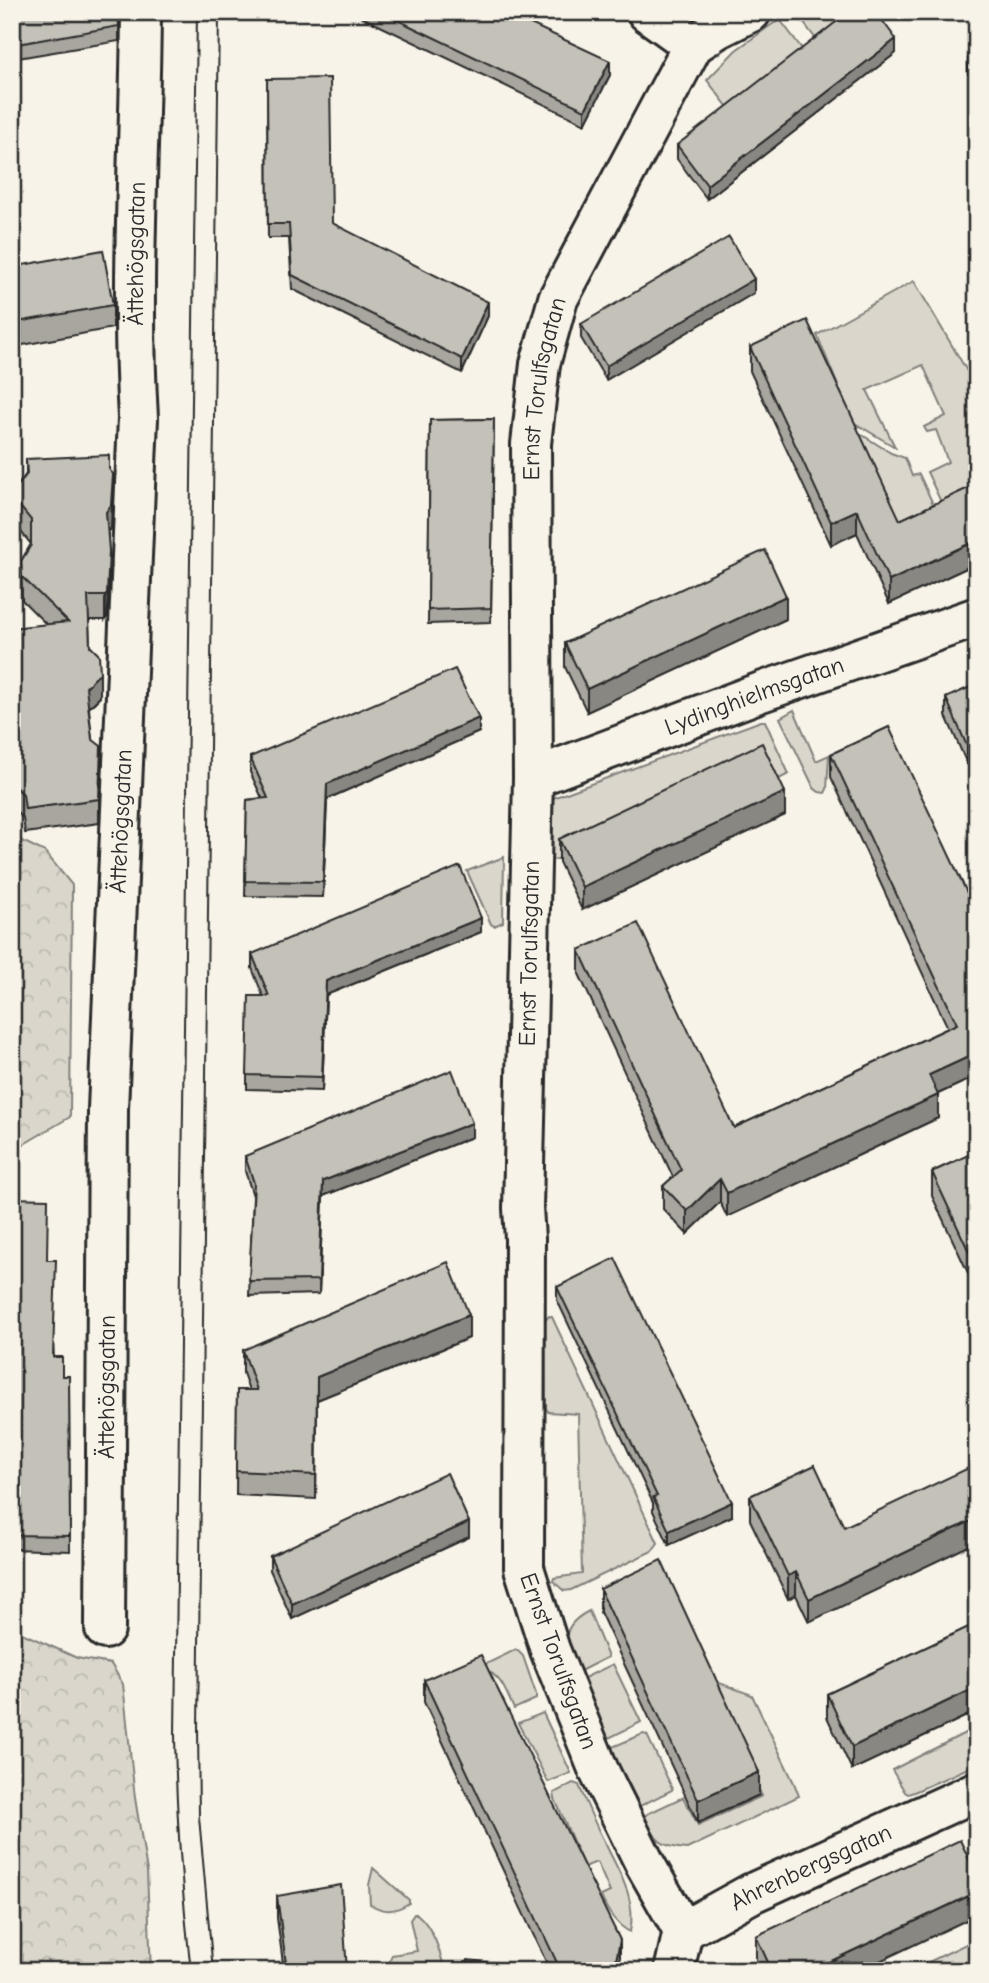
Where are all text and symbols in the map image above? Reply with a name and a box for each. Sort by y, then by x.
street label: Ättehögsgatan [121,181,151,326]
street label: Ernst Torulfsgatan [517,294,572,481]
street label: Lydinghielmsgatan [660,650,848,741]
street label: Ättehögsgatan [103,749,138,894]
street label: Ernst Torulfsgatan [513,860,545,1047]
street label: Ättehögsgatan [92,1315,121,1459]
street label: Ernst Torulfsgatan [514,1569,604,1753]
street label: Ahrenbergsgatan [725,1818,896,1916]

